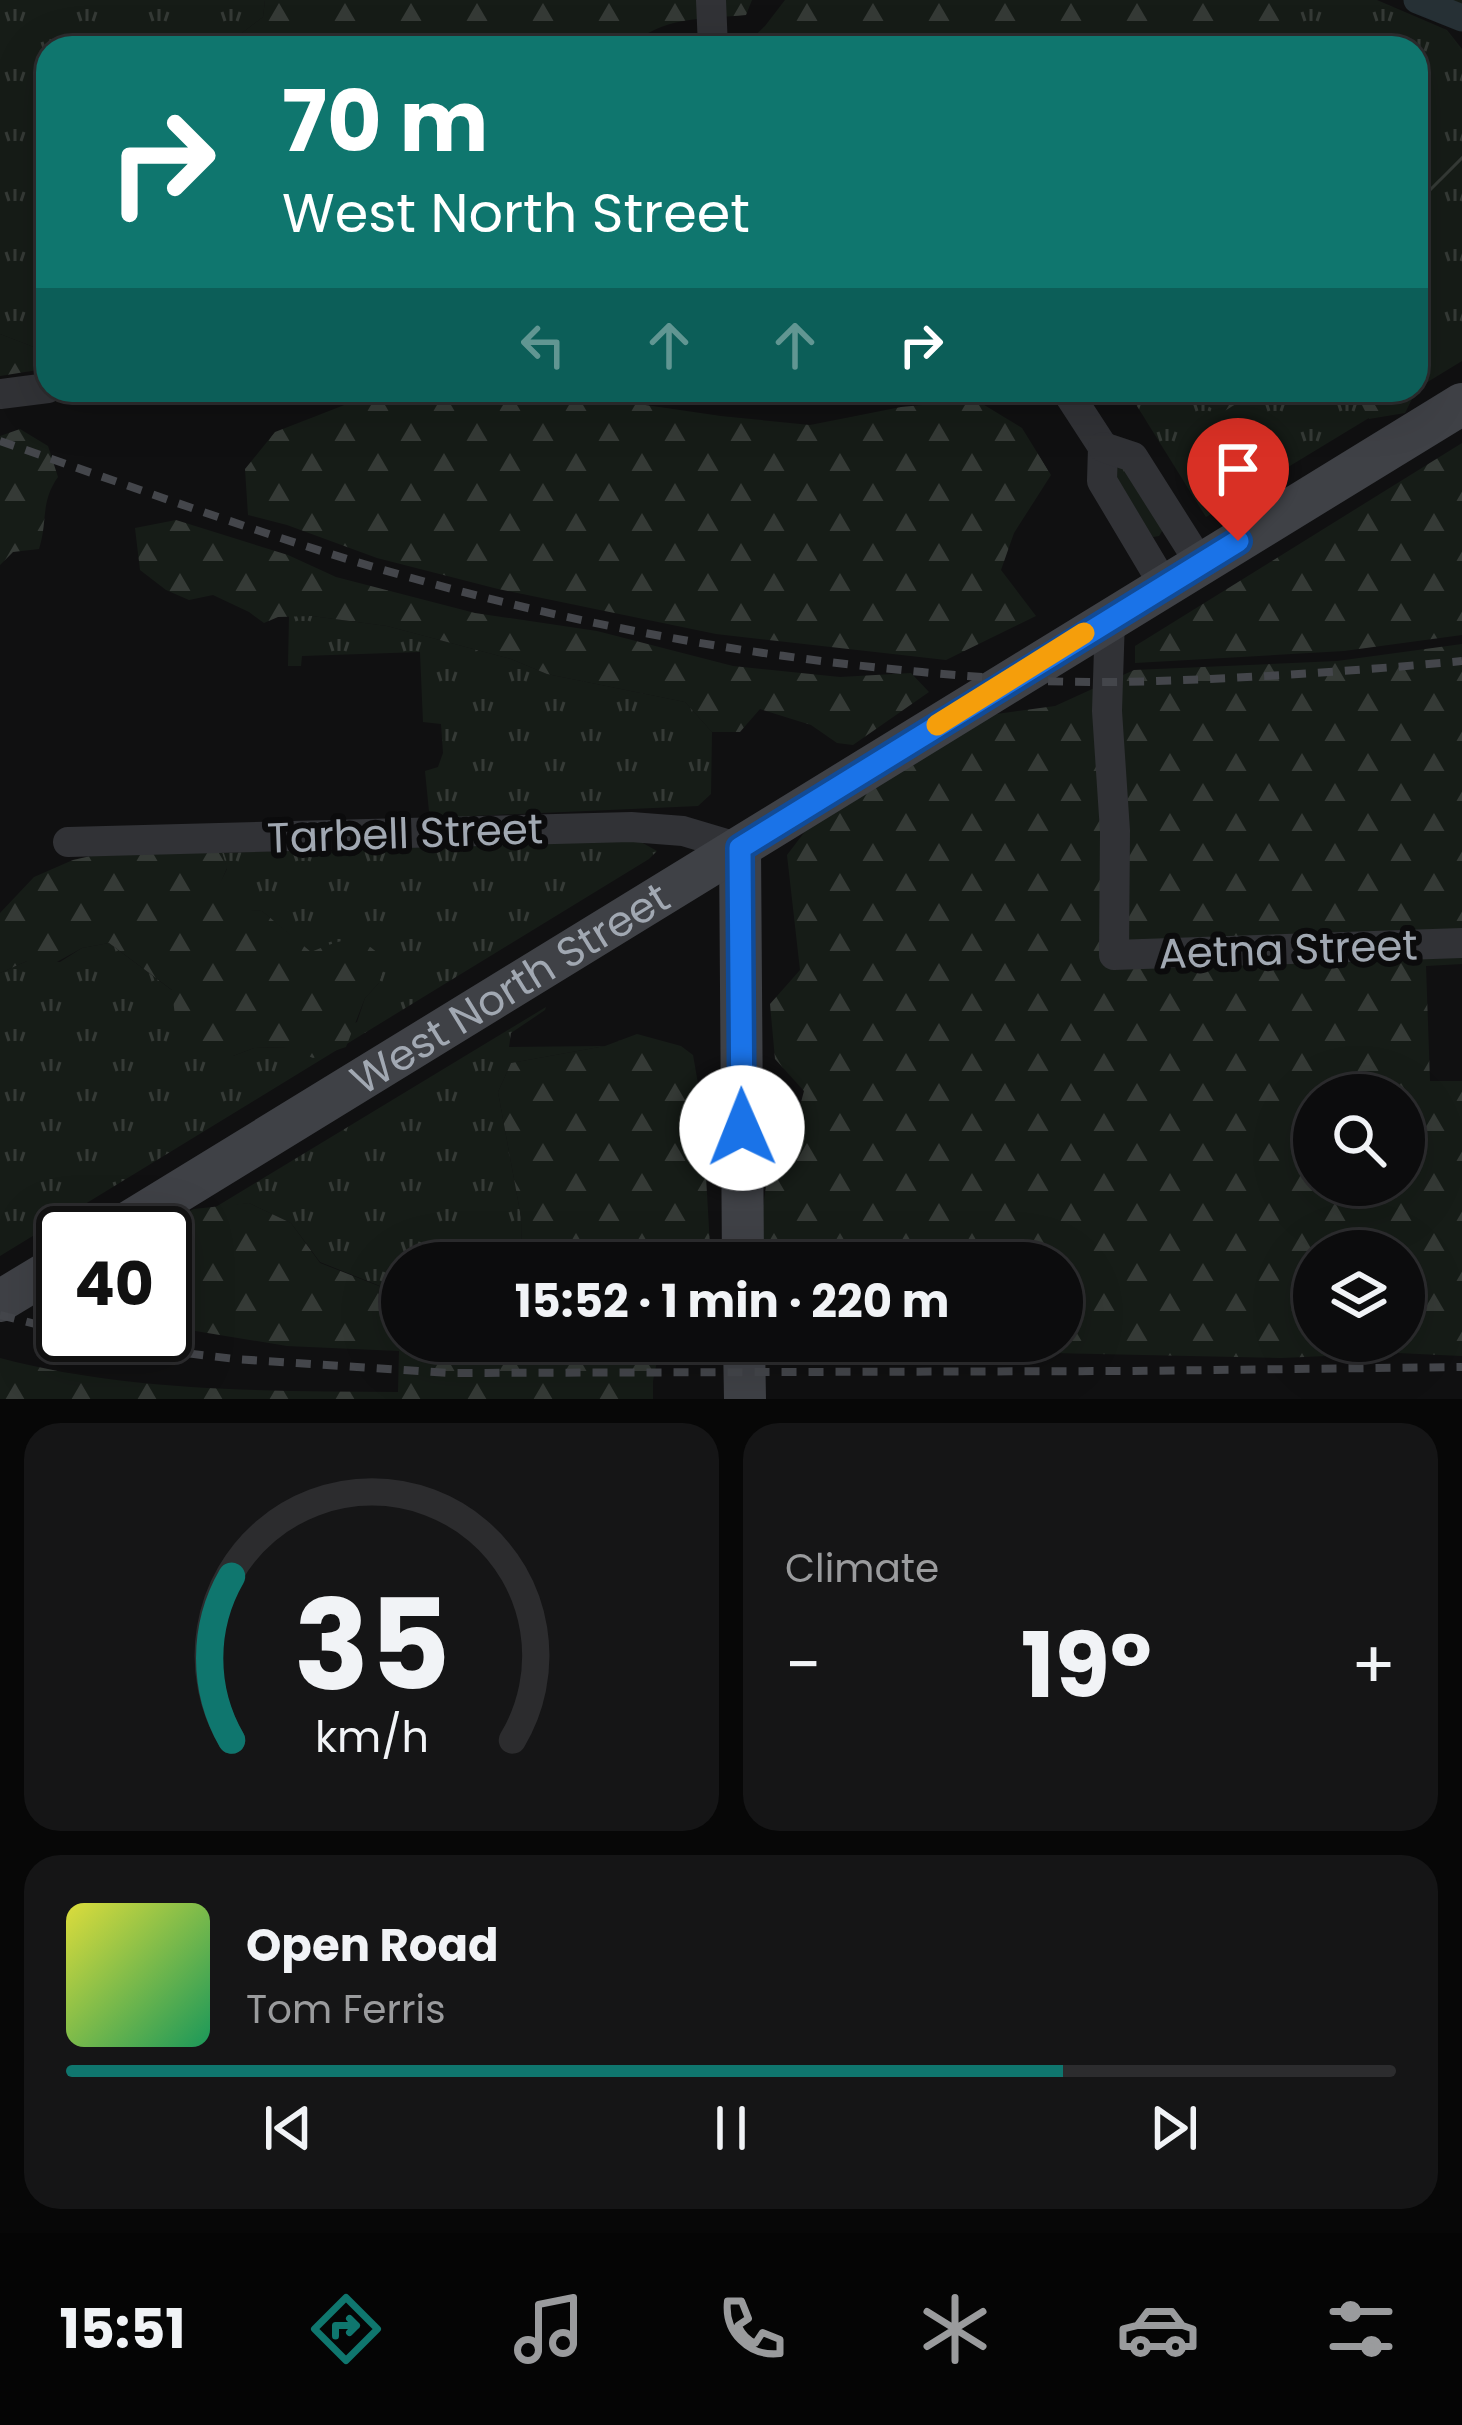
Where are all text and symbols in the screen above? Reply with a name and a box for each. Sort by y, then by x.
text: 70 m [282,63,488,180]
icon: right [84,84,240,240]
text: West North Street [282,175,750,251]
icon: left [510,312,576,378]
icon: ahead [636,312,702,378]
icon: ahead [762,312,828,378]
icon: right [888,312,954,378]
pin [1187,418,1289,541]
icon: arrive [1205,436,1271,502]
street label: Tarbell Street [266,799,544,868]
street label: West North Street [340,868,681,1109]
street label: Aetna Street [1158,915,1419,984]
position arrow [679,1065,805,1191]
map controls [1293,1074,1425,1362]
button: search [1293,1074,1425,1206]
speed limit sign: 40 [36,1206,192,1362]
button: layers [1293,1230,1425,1362]
text: 15:52 · 1 min · 220 m [515,1270,949,1333]
text: Climate [785,1541,939,1596]
text: 35 [293,1558,450,1733]
text: 19° [1021,1602,1152,1729]
text: − [785,1619,821,1711]
text: + [1351,1619,1396,1711]
text: km/h [314,1707,429,1767]
text: Open Road [246,1914,499,1977]
text: Tom Ferris [246,1982,446,2037]
icon: previous [255,2095,321,2161]
icon: pause [698,2095,764,2161]
icon: next [1141,2095,1207,2161]
icon: directions [304,2287,388,2371]
icon: music [507,2287,591,2371]
icon: phone [710,2287,794,2371]
icon: climate [913,2287,997,2371]
icon: car [1116,2287,1200,2371]
icon: filters [1319,2287,1403,2371]
text: 15:51 [59,2291,186,2367]

